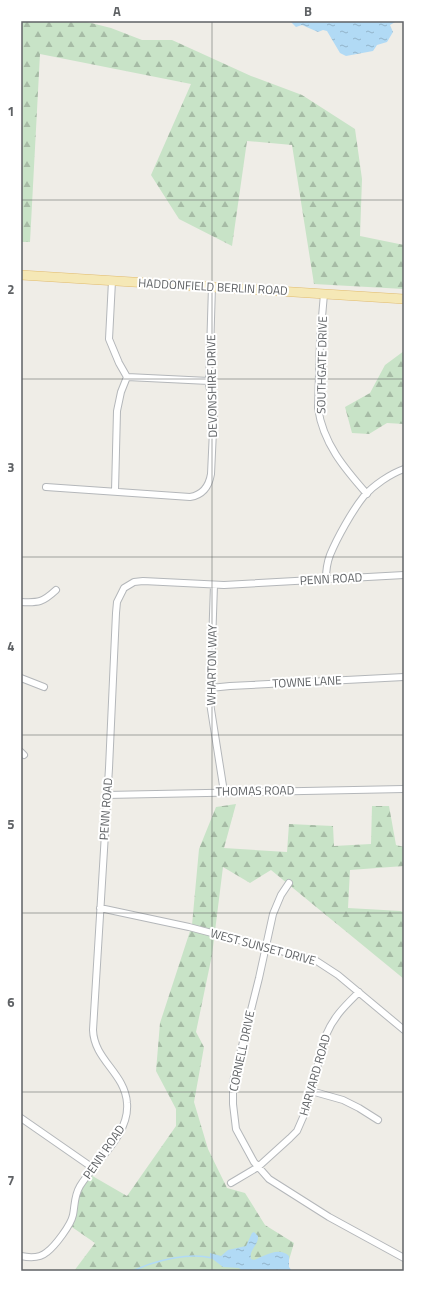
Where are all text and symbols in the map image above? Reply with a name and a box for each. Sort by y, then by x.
text: A [113,1,121,21]
text: B [304,1,312,21]
text: 1 [7,101,15,121]
street label: HADDONFIELD BERLIN ROAD [138,273,289,300]
text: 2 [7,279,15,299]
street label: SOUTHGATE DRIVE [311,316,332,414]
street label: DEVONSHIRE DRIVE [201,334,222,438]
text: 3 [7,457,15,477]
street label: PENN ROAD [299,567,363,590]
street label: WHARTON WAY [201,624,222,706]
text: 4 [7,636,15,656]
street label: TOWNE LANE [272,670,343,693]
street label: PENN ROAD [94,777,117,841]
street label: THOMAS ROAD [215,780,295,801]
text: 5 [7,814,15,834]
street label: WEST SUNSET DRIVE [208,923,318,970]
text: 6 [7,992,15,1012]
street label: CORNELL DRIVE [224,1008,259,1093]
street label: HARVARD ROAD [294,1032,335,1118]
street label: PENN ROAD [78,1120,129,1183]
text: 7 [7,1170,15,1190]

